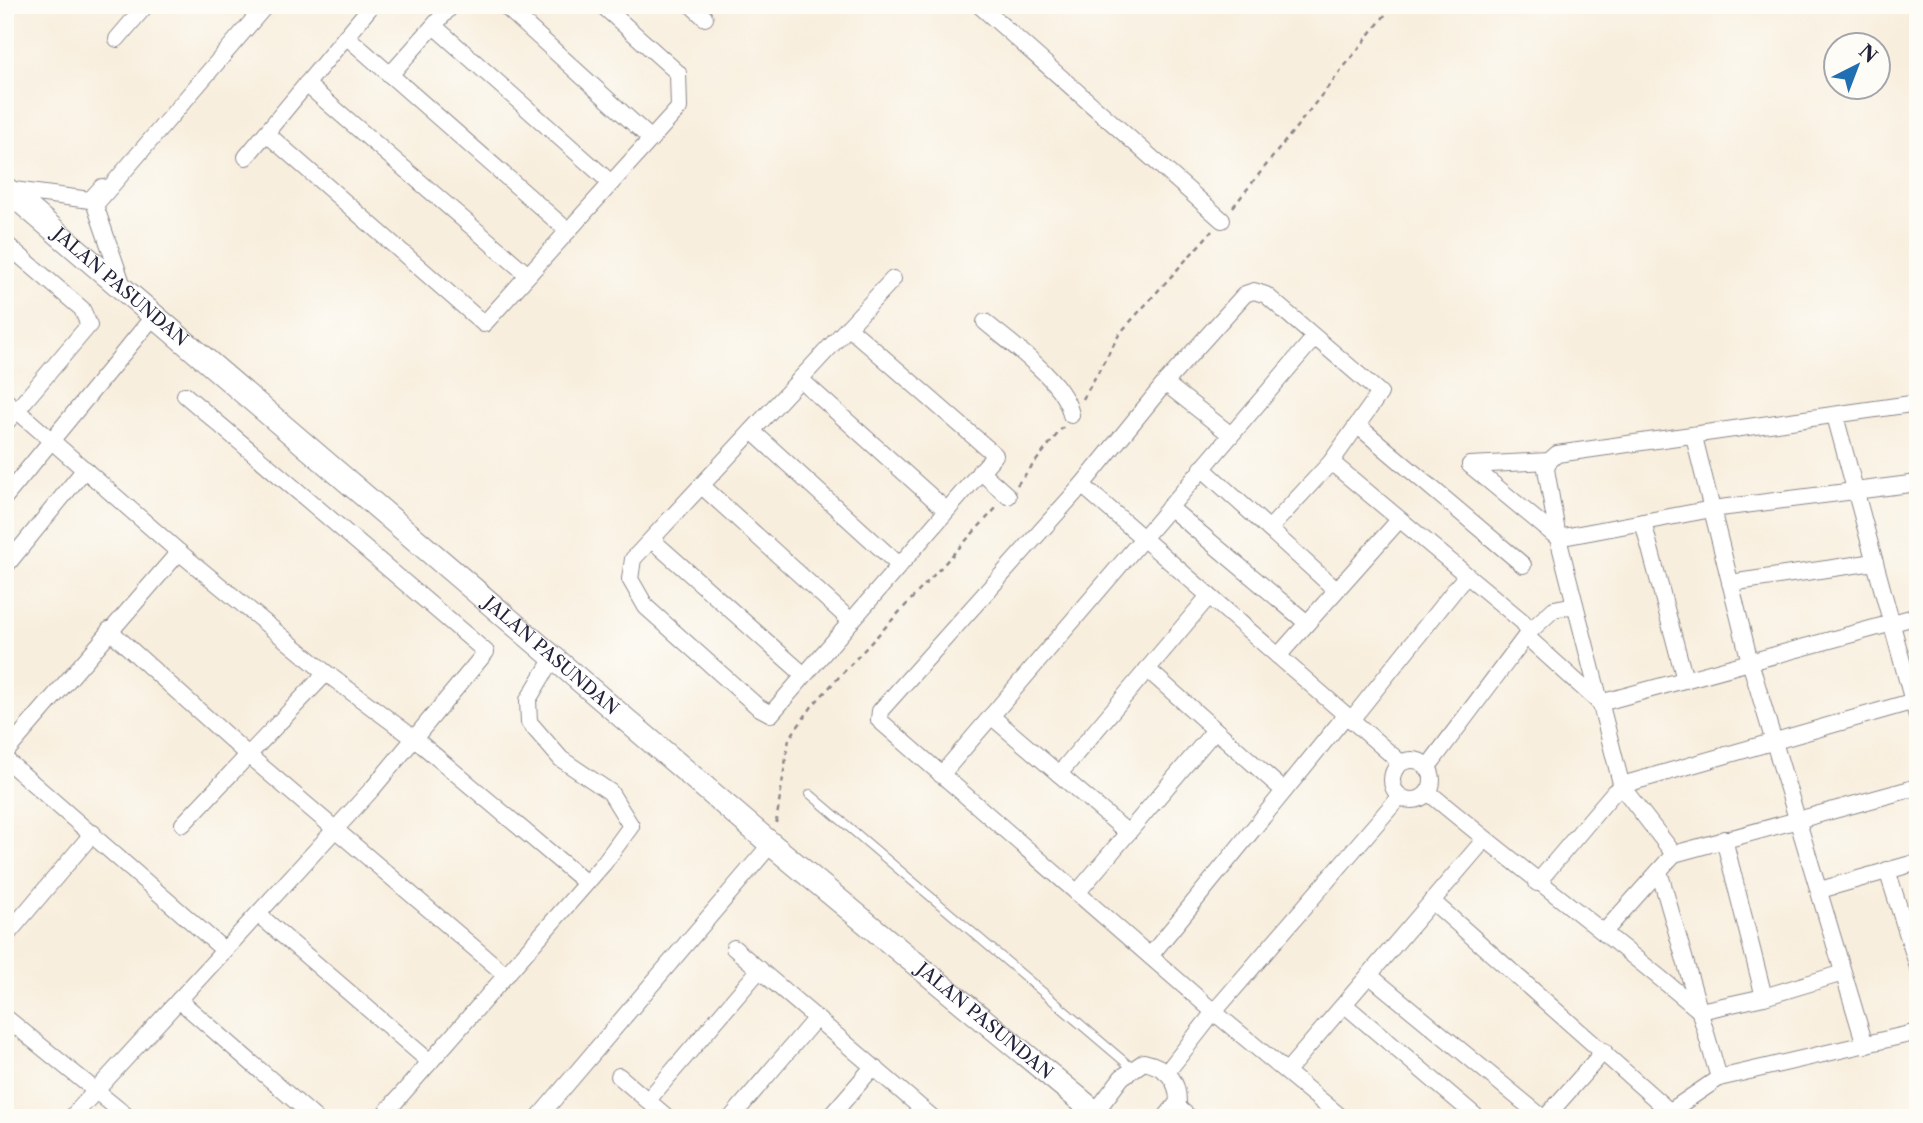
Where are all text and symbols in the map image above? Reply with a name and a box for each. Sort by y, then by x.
north arrow [1822,32,1892,102]
text: N [1854,40,1882,68]
street label: JALAN PASUNDAN [46,221,193,351]
street label: JALAN PASUNDAN [477,590,623,720]
street label: JALAN PASUNDAN [910,956,1058,1084]

